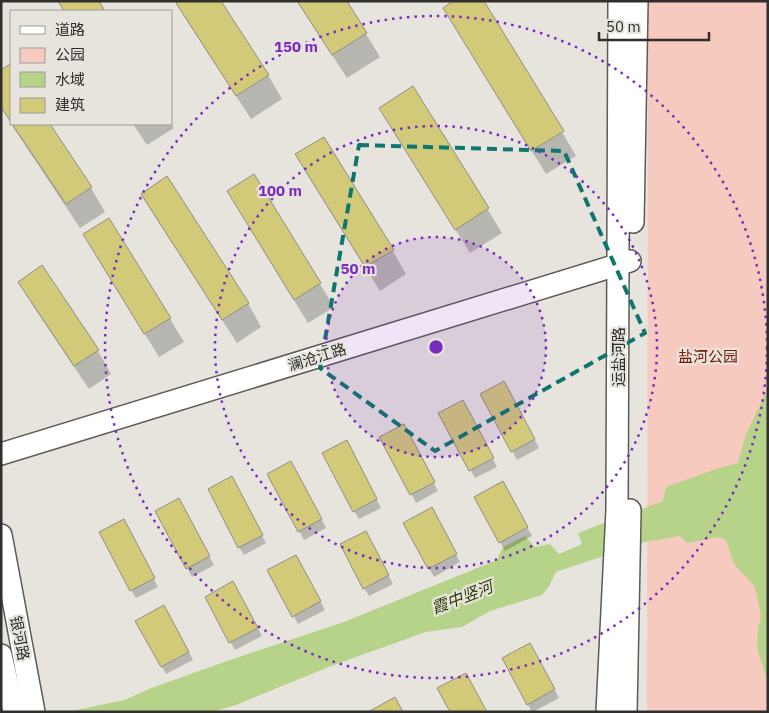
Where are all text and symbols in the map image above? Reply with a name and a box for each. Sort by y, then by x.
legend [10,10,172,125]
scale bar [599,10,709,42]
text: 50 m [606,17,641,36]
text: 道路 [55,20,85,39]
text: 150 m [274,37,318,56]
text: 公园 [55,45,85,64]
text: 水域 [55,70,85,89]
text: 建筑 [55,95,85,114]
text: 100 m [258,181,302,200]
text: 50 m [341,259,375,278]
street label: 运盐河路 [609,327,628,387]
centre of rings [427,338,445,356]
street label: 澜沧江路 [286,339,348,375]
park label: 盐河公园 [678,347,738,366]
water label: 霞中竖河 [429,575,498,618]
street label: 银河路 [6,614,34,662]

